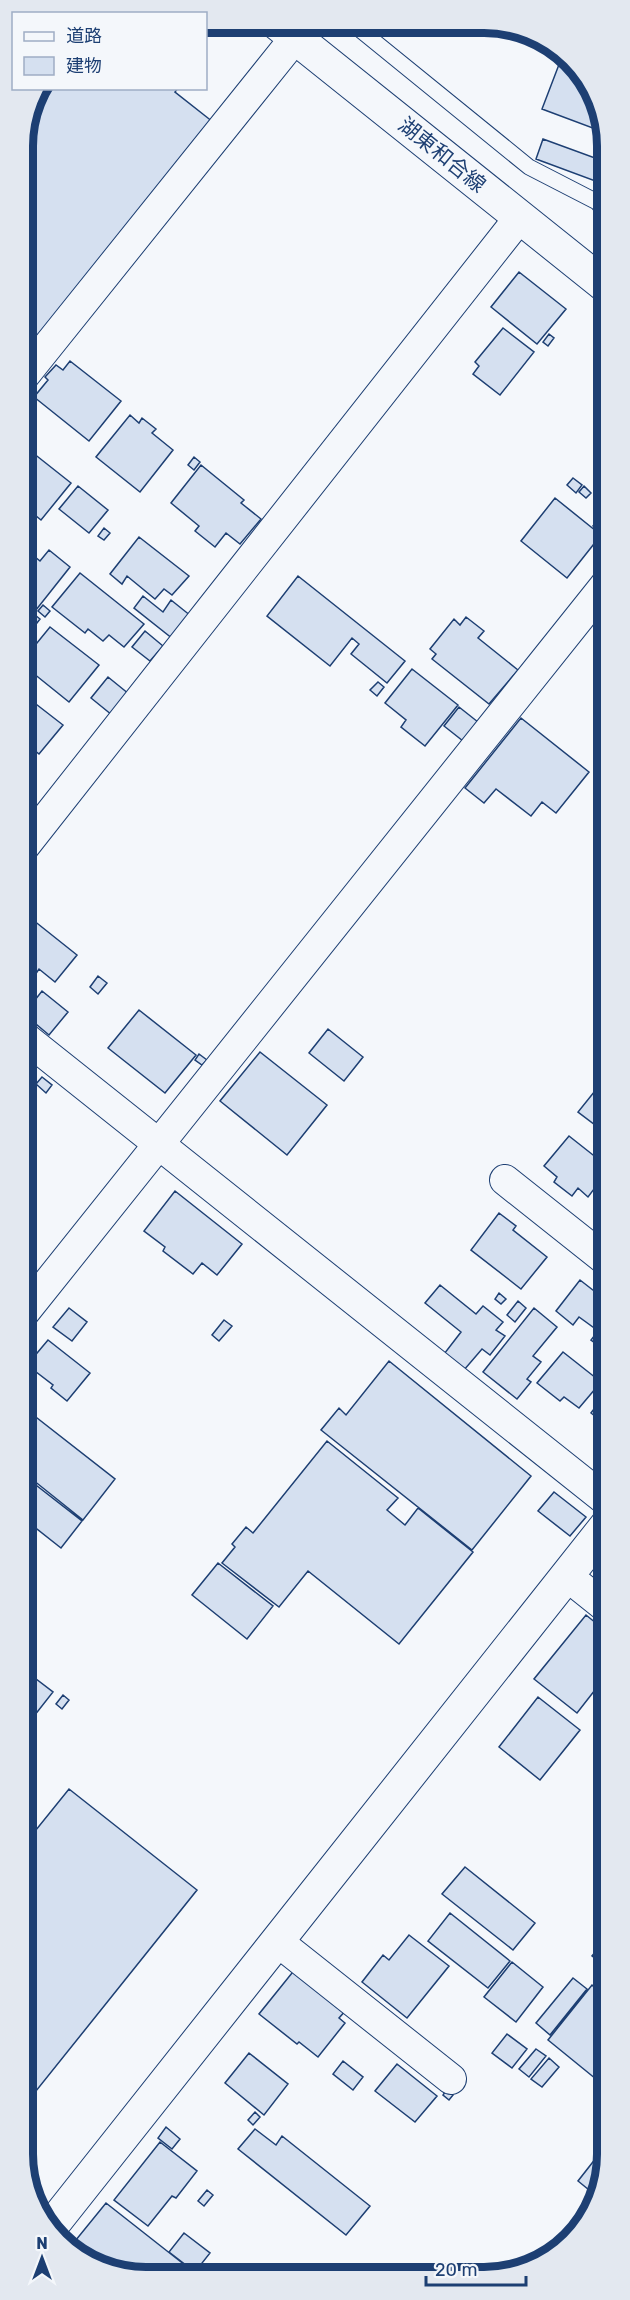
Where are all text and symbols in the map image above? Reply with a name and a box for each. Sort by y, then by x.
legend [12,12,207,90]
text: 道路 [66,25,102,47]
text: 建物 [66,55,102,77]
street label: 湖東和合線 [394,112,491,197]
north arrow [12,2228,72,2288]
text: N [36,2234,48,2253]
scale bar [426,2249,526,2287]
text: 20 m [435,2259,477,2281]

